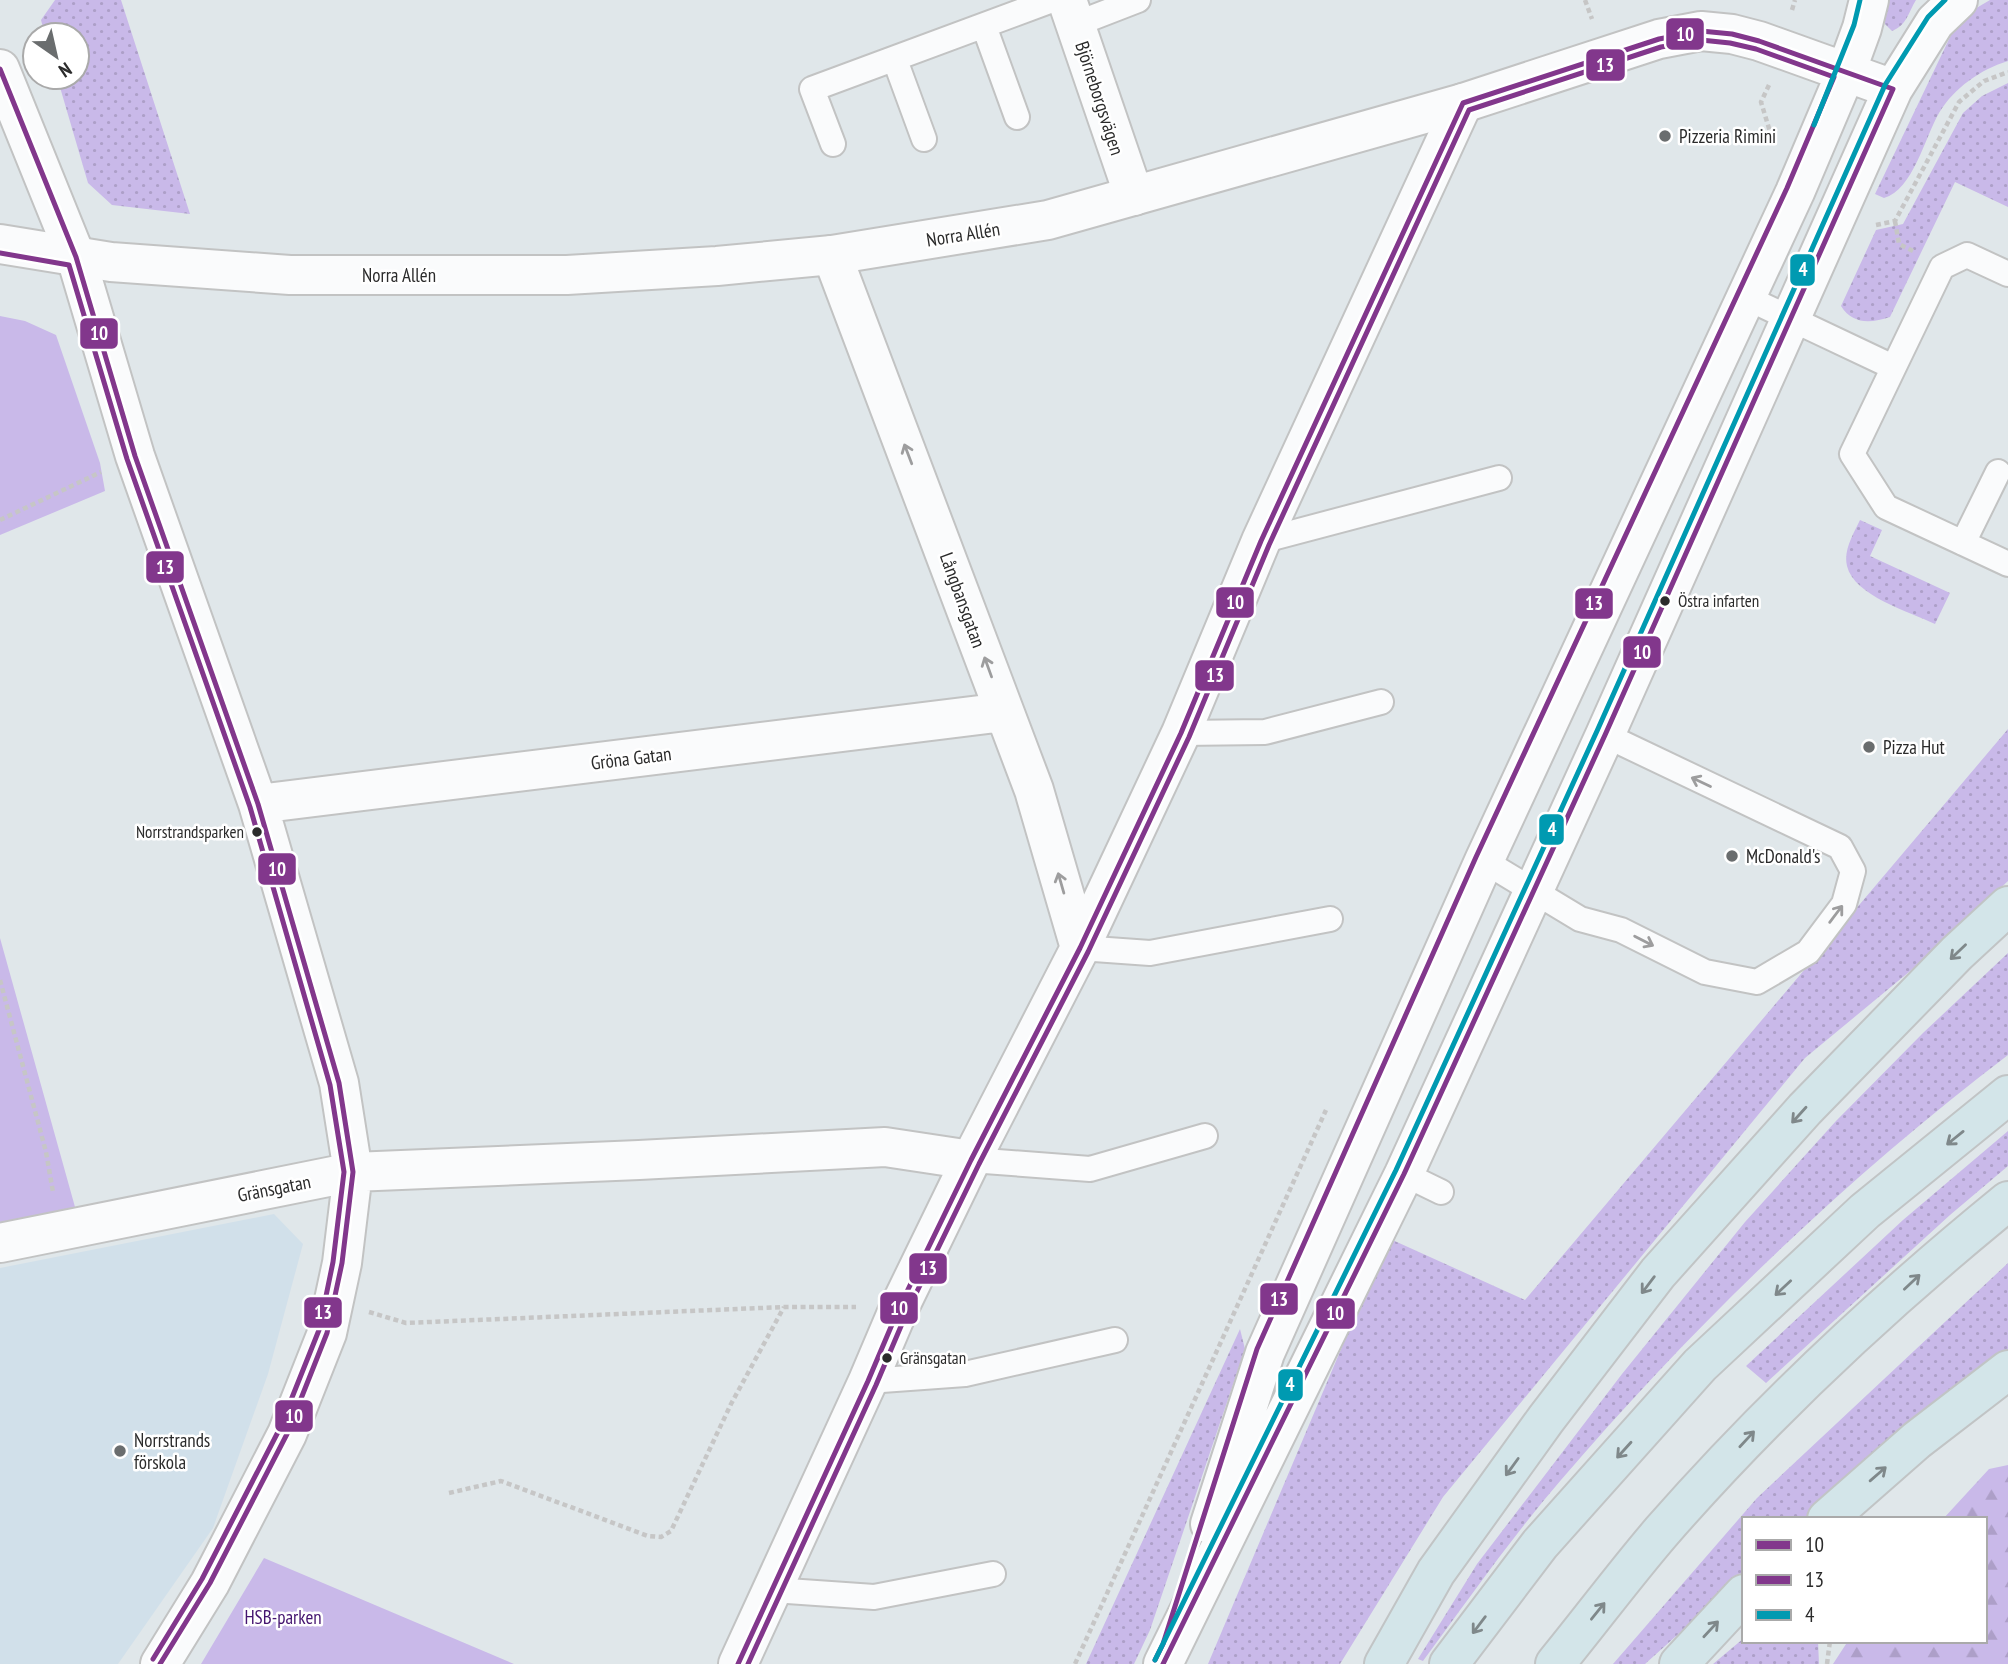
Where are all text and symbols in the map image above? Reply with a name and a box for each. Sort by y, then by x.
line badge: 10 [1665,17,1705,51]
north arrow [21,21,91,91]
text: 10 [1676,22,1694,46]
street label: Björneborgsvägen [1070,38,1130,158]
line badge: 13 [1585,48,1626,82]
text: 13 [1596,53,1614,77]
text: N [55,57,76,83]
place label: Pizzeria Rimini [1679,124,1776,148]
marker: Pizzeria Rimini [1657,128,1673,144]
street label: Norra Allén [925,216,1001,252]
line badge: 4 [1789,253,1816,287]
text: 4 [1798,257,1808,281]
street label: Norra Allén [362,263,436,287]
line badge: 10 [79,317,119,350]
text: 10 [90,321,108,345]
one-way arrow [901,444,913,466]
street label: Långbansgatan [935,549,991,651]
line badge: 13 [145,550,185,584]
text: 13 [156,555,174,579]
line badge: 10 [1215,586,1255,619]
line badge: 13 [1574,587,1614,620]
text: 10 [1226,590,1244,614]
place label: Östra infarten [1678,590,1759,612]
text: 13 [1585,591,1603,615]
marker: Östra infarten [1658,594,1672,608]
line badge: 10 [1622,635,1662,669]
text: 10 [1633,640,1651,664]
one-way arrow [981,657,993,679]
line badge: 13 [1194,659,1235,692]
text: 13 [1206,663,1224,687]
place label: Pizza Hut [1883,735,1945,759]
marker: Pizza Hut [1861,739,1877,755]
street label: Gröna Gatan [589,741,673,775]
one-way arrow [1691,775,1712,788]
line badge: 4 [1538,813,1565,846]
text: 4 [1547,817,1557,841]
place label: Norrstrandsparken [136,821,244,843]
marker: Norrstrandsparken [250,825,264,839]
place label: McDonald's [1746,844,1821,868]
marker: McDonald's [1724,848,1740,864]
line badge: 10 [257,852,297,886]
text: 10 [268,857,286,881]
one-way arrow [1054,872,1067,894]
one-way arrow [1829,905,1844,924]
one-way arrow [1633,935,1654,949]
one-way arrow [1950,944,1967,961]
one-way arrow [1791,1106,1807,1124]
one-way arrow [1947,1131,1965,1146]
street label: Gränsgatan [235,1169,313,1207]
line badge: 13 [908,1252,948,1285]
text: 13 [919,1256,937,1280]
one-way arrow [1903,1274,1920,1291]
one-way arrow [1641,1275,1656,1294]
one-way arrow [1775,1279,1792,1296]
line badge: 13 [1259,1282,1299,1316]
text: 13 [1270,1287,1288,1311]
line badge: 10 [879,1291,919,1325]
line badge: 13 [303,1296,343,1329]
text: 10 [890,1296,908,1320]
line badge: 10 [1315,1297,1356,1330]
text: 13 [314,1300,332,1324]
text: 10 [1326,1301,1344,1325]
place label: Gränsgatan [900,1347,966,1369]
marker: Gränsgatan [880,1351,894,1365]
line badge: 4 [1277,1368,1304,1402]
text: 4 [1285,1372,1295,1396]
line badge: 10 [274,1399,314,1433]
text: 10 [285,1404,303,1428]
place label: Norrstrands förskola [134,1428,210,1474]
one-way arrow [1739,1431,1756,1448]
one-way arrow [1616,1441,1632,1459]
marker: Norrstrands förskola [112,1443,128,1459]
one-way arrow [1505,1457,1519,1476]
one-way arrow [1869,1466,1887,1482]
legend [1742,1517,1987,1643]
text: 10 [1805,1531,1824,1558]
text: 13 [1805,1566,1824,1593]
text: 4 [1805,1601,1815,1628]
one-way arrow [1590,1602,1606,1620]
park label: HSB-parken [244,1605,322,1629]
one-way arrow [1472,1615,1486,1634]
one-way arrow [1703,1621,1720,1638]

